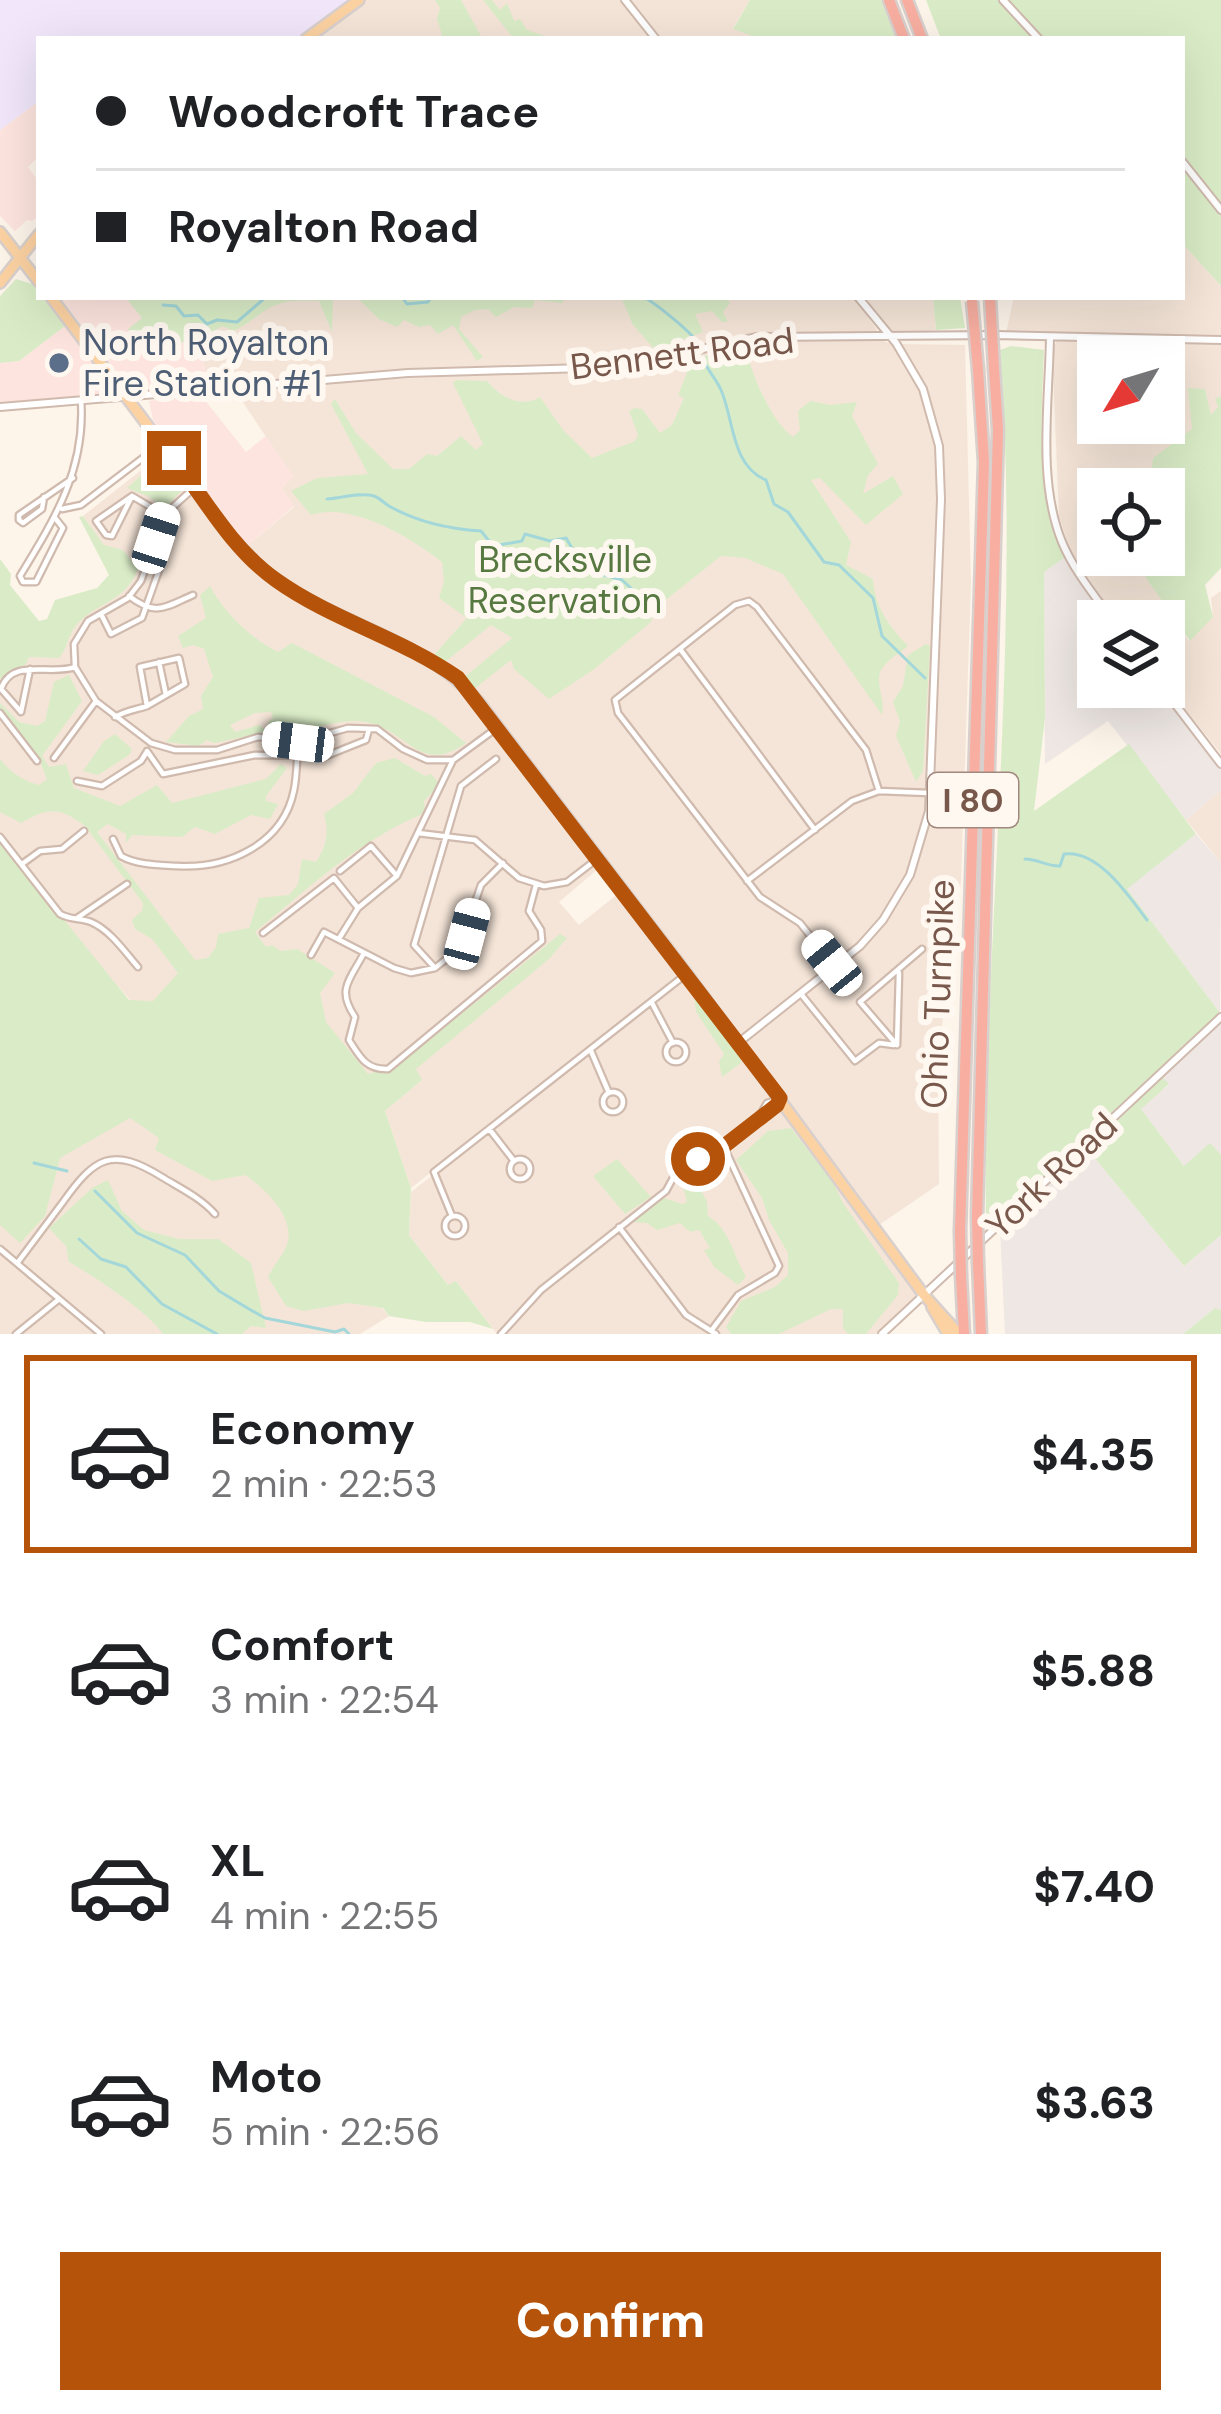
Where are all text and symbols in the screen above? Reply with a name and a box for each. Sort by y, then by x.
text: Woodcroft Trace [168,82,539,141]
text: Royalton Road [168,197,479,256]
street label: Bennett Road [568,316,797,391]
place label: North Royalton Fire Station #1 [83,319,329,407]
north arrow [1077,336,1185,444]
map controls [1077,336,1185,708]
marker: North Royalton Fire Station #1 [46,350,72,376]
route end [147,431,201,485]
button: locate [1077,468,1185,576]
car [128,498,184,578]
park label: Brecksville Reservation [468,536,662,624]
button: layers [1077,600,1185,708]
car [260,720,336,764]
road number: I 80 [928,773,1018,827]
street label: Ohio Turnpike [910,878,965,1110]
car [440,895,494,973]
car [795,924,869,1002]
street label: York Road [975,1102,1127,1248]
route start [671,1132,725,1186]
text: Economy [210,1399,415,1458]
icon: car [66,1400,174,1508]
text: $4.35 [1031,1425,1155,1484]
text: 2 min · 22:53 [210,1458,437,1509]
text: Comfort [210,1615,394,1674]
icon: car [66,1616,174,1724]
text: $5.88 [1031,1641,1155,1700]
text: 3 min · 22:54 [210,1674,439,1725]
text: XL [210,1831,265,1890]
icon: car [66,1832,174,1940]
text: $7.40 [1033,1857,1155,1916]
text: 4 min · 22:55 [210,1890,439,1941]
text: Moto [210,2047,323,2106]
icon: car [66,2048,174,2156]
text: $3.63 [1035,2073,1155,2132]
text: 5 min · 22:56 [210,2106,440,2157]
button: Confirm [60,2252,1161,2390]

